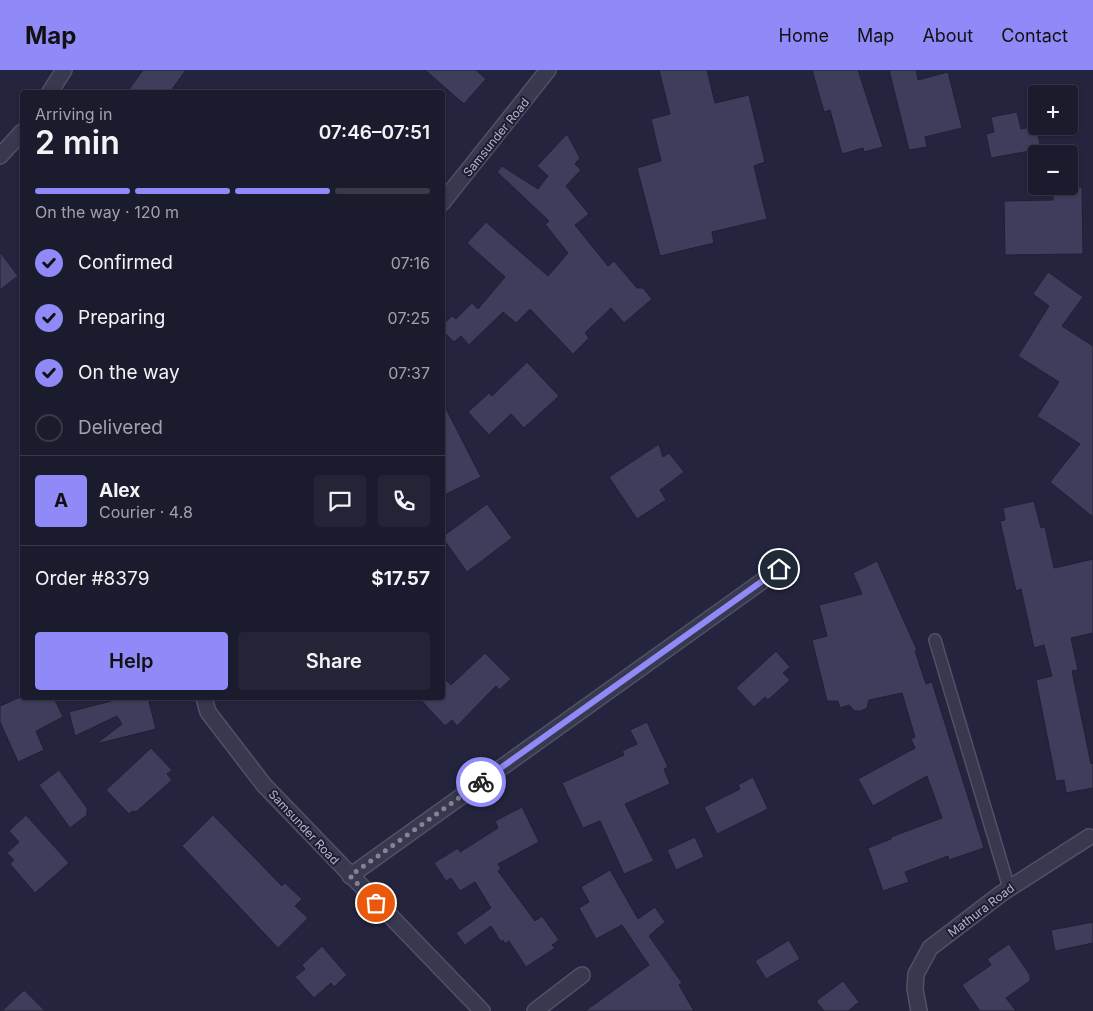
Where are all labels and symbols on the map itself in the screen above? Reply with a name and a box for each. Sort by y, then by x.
street label: Samsunder Road [460,95,532,179]
pin [758,548,800,590]
courier [456,757,506,807]
street label: Samsunder Road [266,787,342,867]
street label: Mathura Road [945,880,1017,940]
pin [355,882,397,924]

